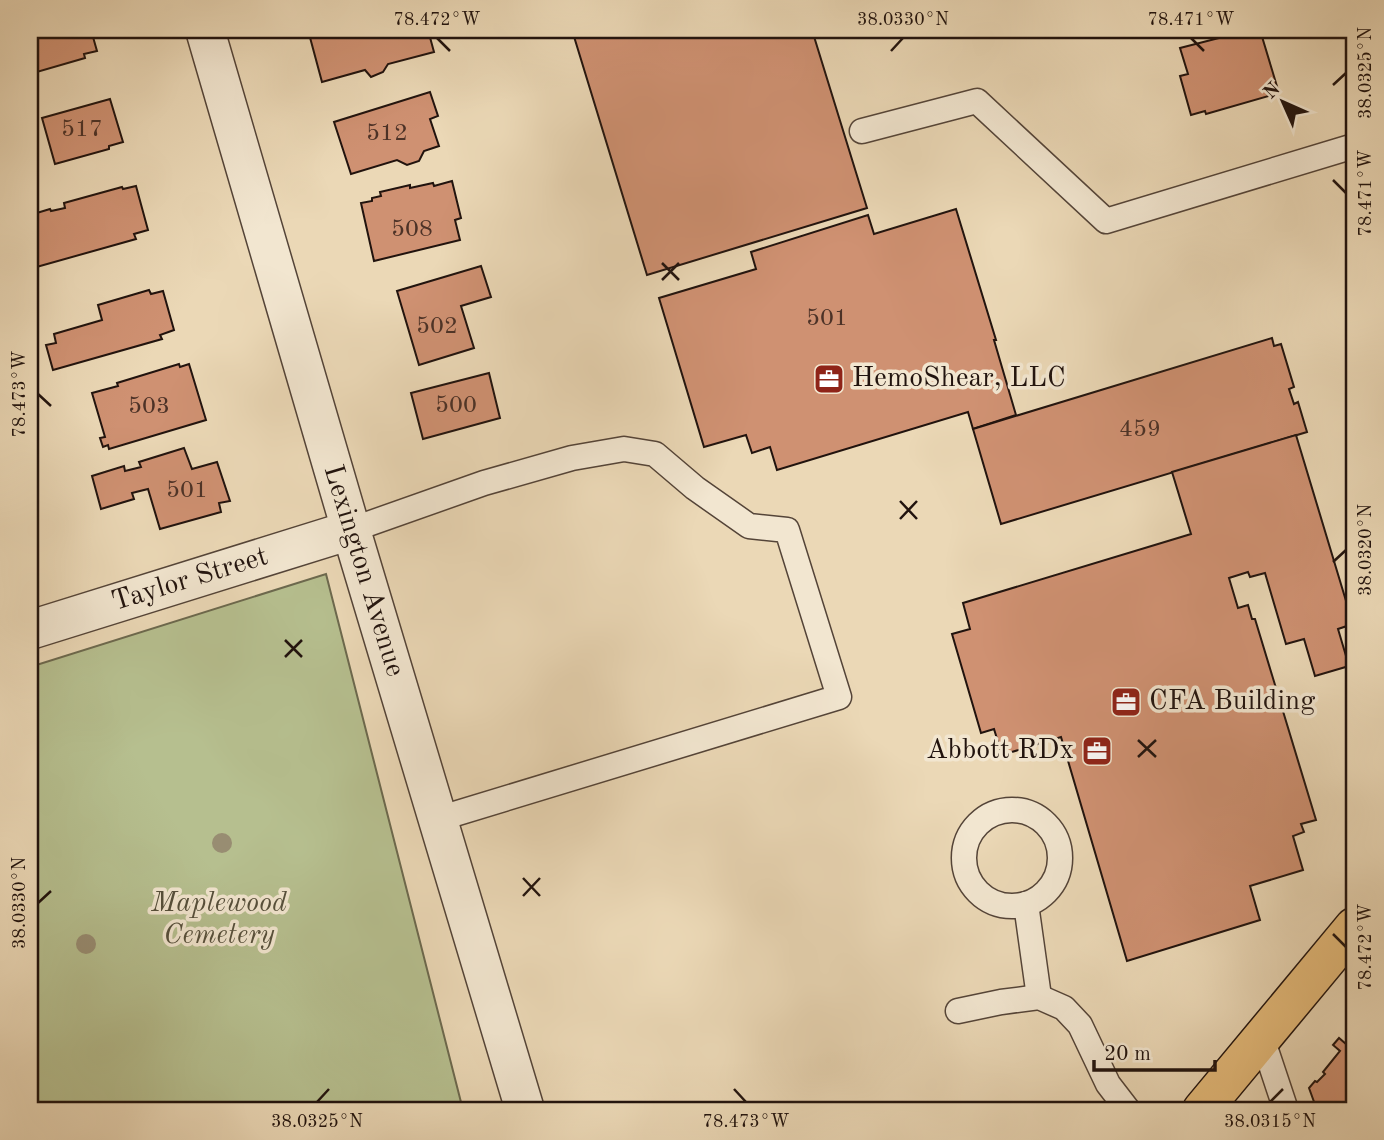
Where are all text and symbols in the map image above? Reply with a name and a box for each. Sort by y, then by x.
text: 78.472°W [394,11,480,29]
text: 38.0330°N [857,11,949,29]
text: 78.471°W [1148,11,1234,29]
text: 38.0325°N [1357,27,1375,119]
north arrow [1248,66,1318,136]
text: N [1261,80,1285,104]
house number: 517 [61,118,103,142]
house number: 512 [366,122,408,146]
text: 78.471°W [1357,150,1375,236]
house number: 508 [391,218,433,242]
house number: 501 [806,307,848,331]
house number: 502 [416,315,458,339]
text: 78.473°W [11,351,29,437]
office icon: HemoShear, LLC [812,362,846,396]
place label: HemoShear, LLC [852,365,1066,393]
house number: 500 [435,394,477,418]
house number: 503 [128,395,170,419]
house number: 459 [1119,418,1161,442]
street label: Lexington Avenue [318,462,408,680]
house number: 501 [166,479,208,503]
text: 38.0320°N [1357,504,1375,596]
street label: Taylor Street [109,543,271,617]
office icon: CFA Building [1109,685,1143,719]
place label: CFA Building [1149,688,1315,716]
office icon: Abbott RDx [1080,734,1114,768]
place label: Abbott RDx [926,737,1074,765]
text: 38.0330°N [11,857,29,949]
park label: Maplewood Cemetery [150,890,287,950]
text: 78.472°W [1357,904,1375,990]
scale bar [1094,1028,1214,1072]
text: 20 m [1104,1044,1151,1065]
text: 38.0325°N [271,1113,363,1131]
text: 78.473°W [703,1113,789,1131]
text: 38.0315°N [1224,1113,1316,1131]

